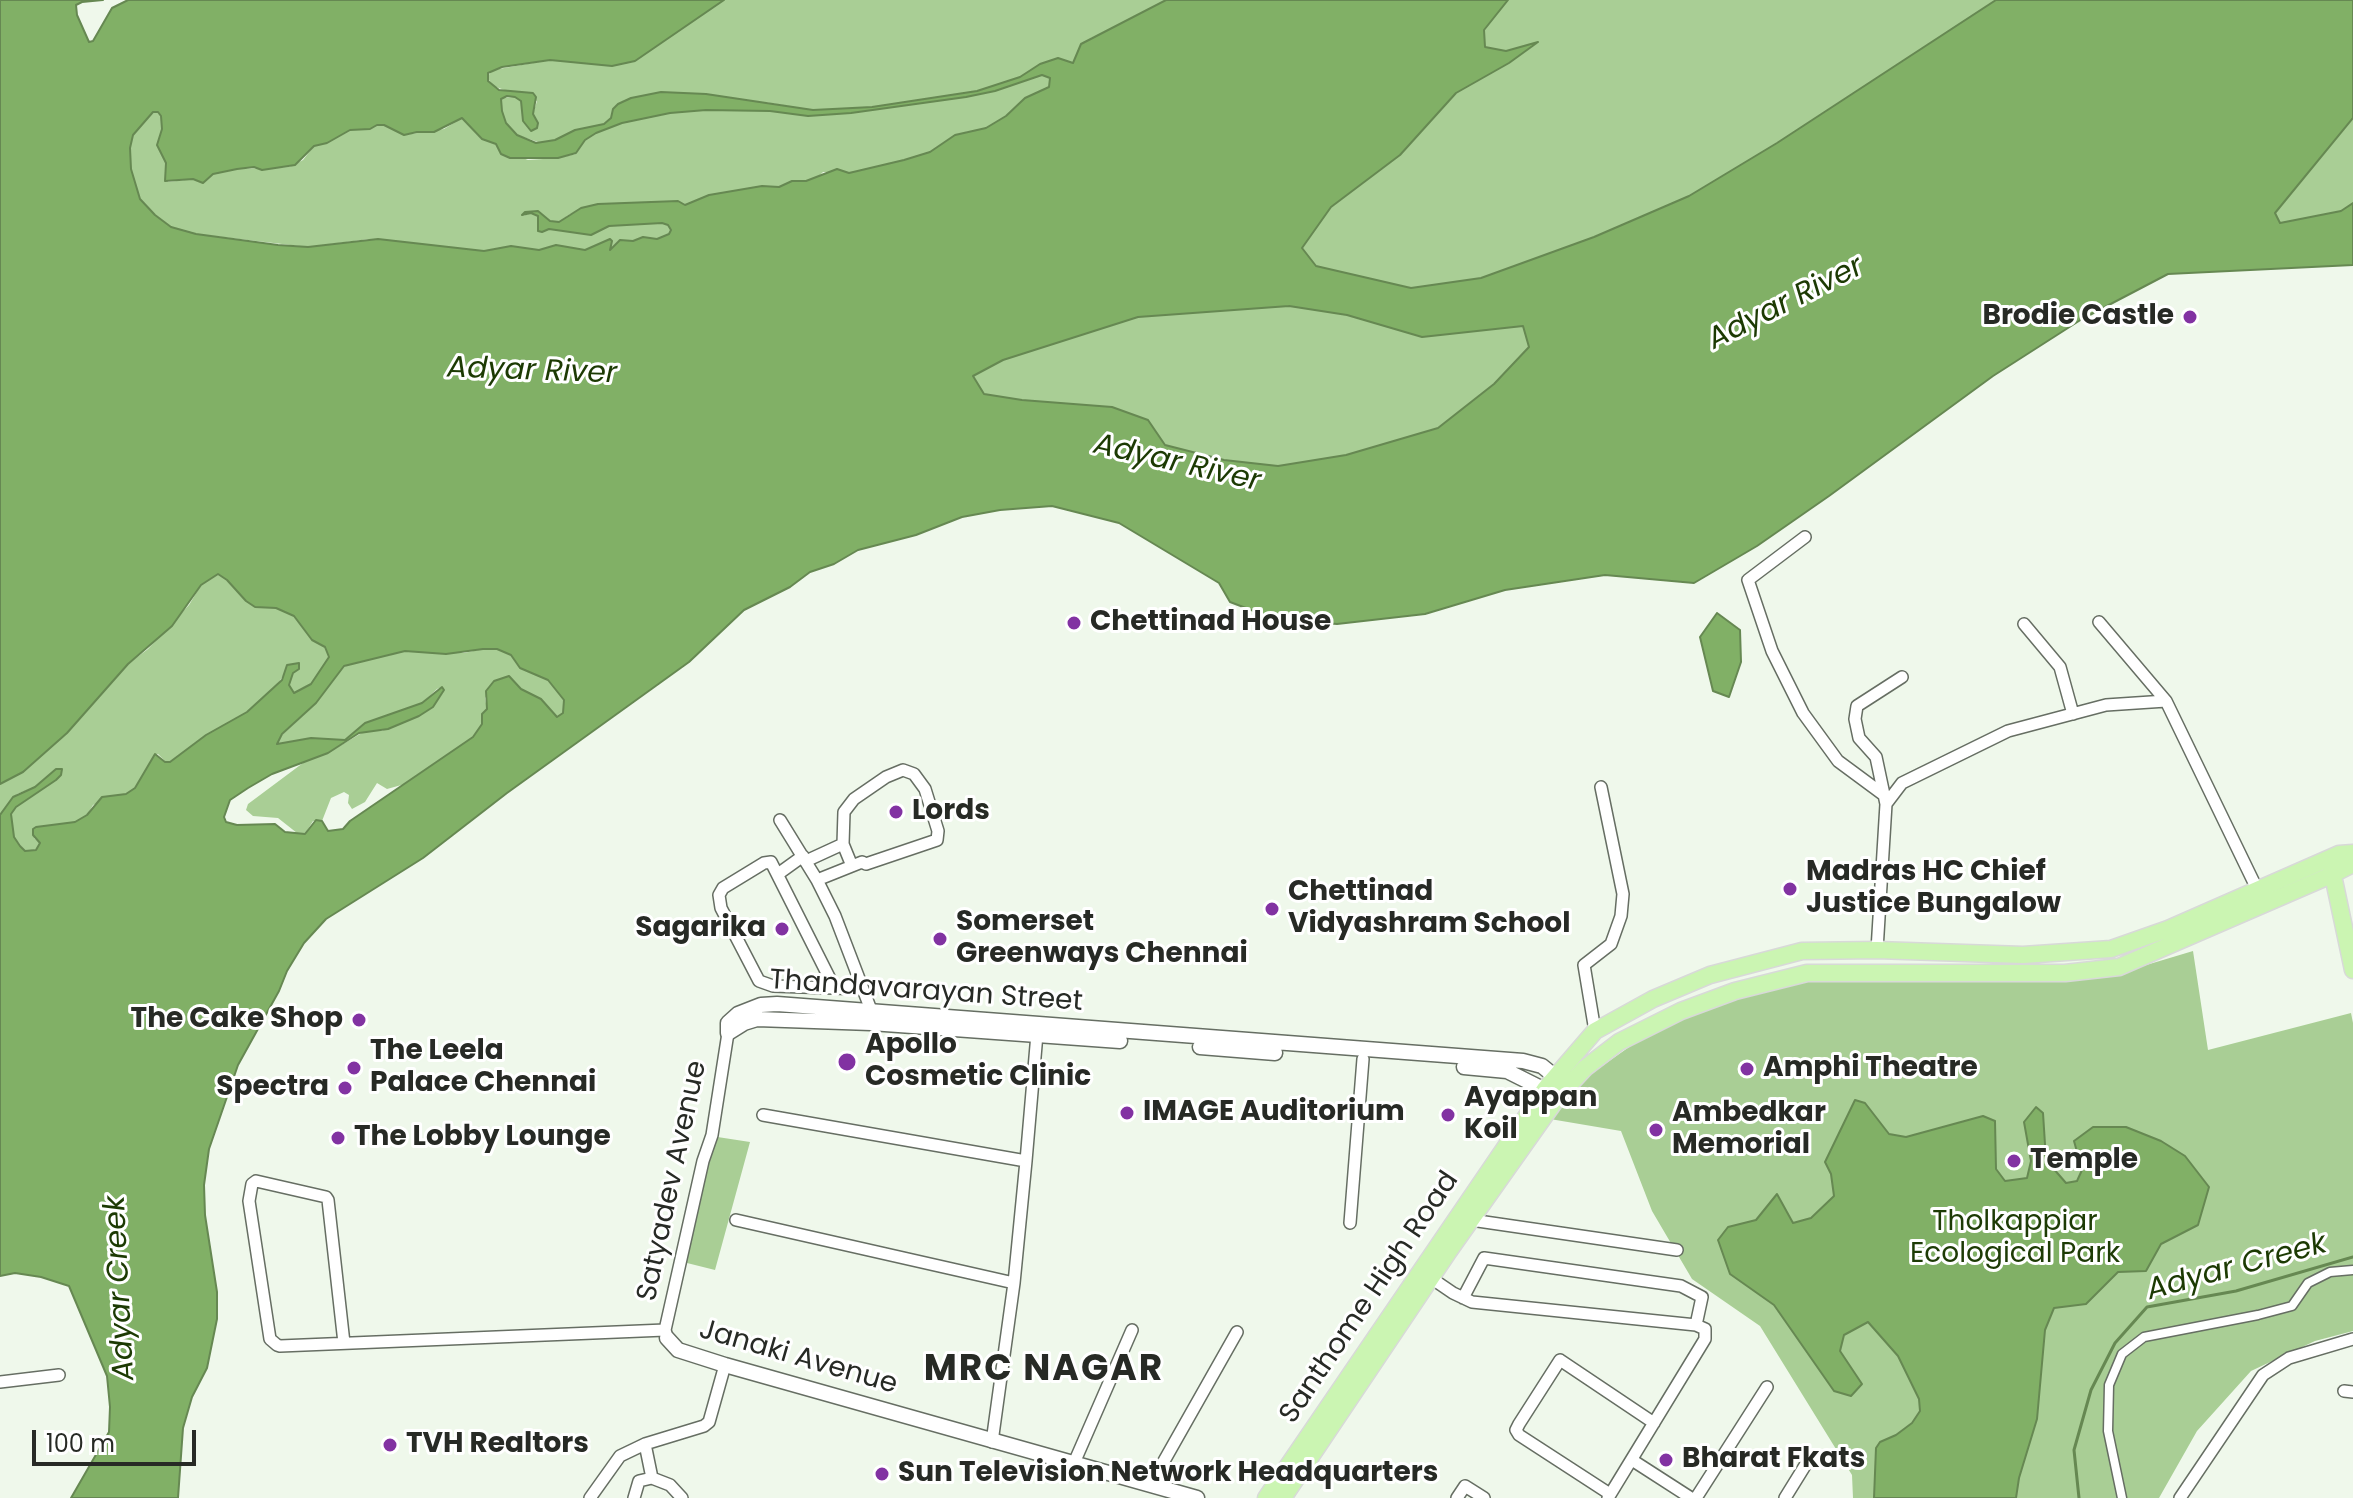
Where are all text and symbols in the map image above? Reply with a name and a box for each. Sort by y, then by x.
water label: Adyar River [1702,249,1870,359]
place label: Brodie Castle [1982,300,2174,334]
marker: Brodie Castle [2181,308,2199,326]
water label: Adyar River [446,351,618,393]
water label: Adyar River [1090,427,1264,501]
place label: Chettinad House [1090,606,1331,640]
marker: Chettinad House [1065,614,1083,632]
place label: Lords [912,795,990,829]
marker: Lords [887,803,905,821]
place label: Madras HC Chief Justice Bungalow [1806,856,2061,922]
place label: Chettinad Vidyashram School [1288,876,1570,942]
marker: Madras HC Chief Justice Bungalow [1781,880,1799,898]
marker: Chettinad Vidyashram School [1263,900,1281,918]
place label: Somerset Greenways Chennai [956,906,1248,972]
place label: Sagarika [635,912,766,946]
marker: Sagarika [773,920,791,938]
marker: Somerset Greenways Chennai [931,930,949,948]
street label: Thandavarayan Street [768,964,1084,1020]
place label: The Cake Shop [131,1003,343,1037]
marker: The Cake Shop [350,1011,368,1029]
place label: Apollo Cosmetic Clinic [865,1029,1091,1095]
place label: The Leela Palace Chennai [370,1035,596,1101]
marker: Apollo Cosmetic Clinic [836,1051,858,1073]
place label: Amphi Theatre [1763,1052,1978,1086]
street label: Satyadev Avenue [631,1058,715,1304]
marker: The Leela Palace Chennai [345,1059,363,1077]
marker: Amphi Theatre [1738,1060,1756,1078]
place label: Spectra [216,1071,329,1105]
marker: Spectra [336,1079,354,1097]
place label: Ayappan Koil [1464,1082,1597,1148]
place label: IMAGE Auditorium [1143,1096,1405,1130]
place label: Ambedkar Memorial [1672,1097,1826,1163]
marker: IMAGE Auditorium [1118,1104,1136,1122]
marker: Ayappan Koil [1439,1106,1457,1124]
place label: The Lobby Lounge [354,1121,611,1155]
marker: Ambedkar Memorial [1647,1121,1665,1139]
marker: The Lobby Lounge [329,1129,347,1147]
place label: Temple [2030,1144,2138,1178]
marker: Temple [2005,1152,2023,1170]
street label: Santhome High Road [1273,1166,1467,1430]
water label: Adyar Creek [98,1195,144,1381]
park label: Tholkappiar Ecological Park [1910,1206,2120,1272]
water label: Adyar Creek [2143,1227,2331,1309]
street label: Janaki Avenue [695,1314,901,1402]
district label: MRC NAGAR [924,1349,1164,1393]
scale bar [36,1414,200,1464]
text: 100 m [46,1427,115,1460]
place label: TVH Realtors [406,1428,589,1462]
marker: TVH Realtors [381,1436,399,1454]
place label: Bharat Fkats [1682,1443,1865,1477]
marker: Bharat Fkats [1657,1451,1675,1469]
place label: Sun Television Network Headquarters [898,1457,1438,1491]
marker: Sun Television Network Headquarters [873,1465,891,1483]

